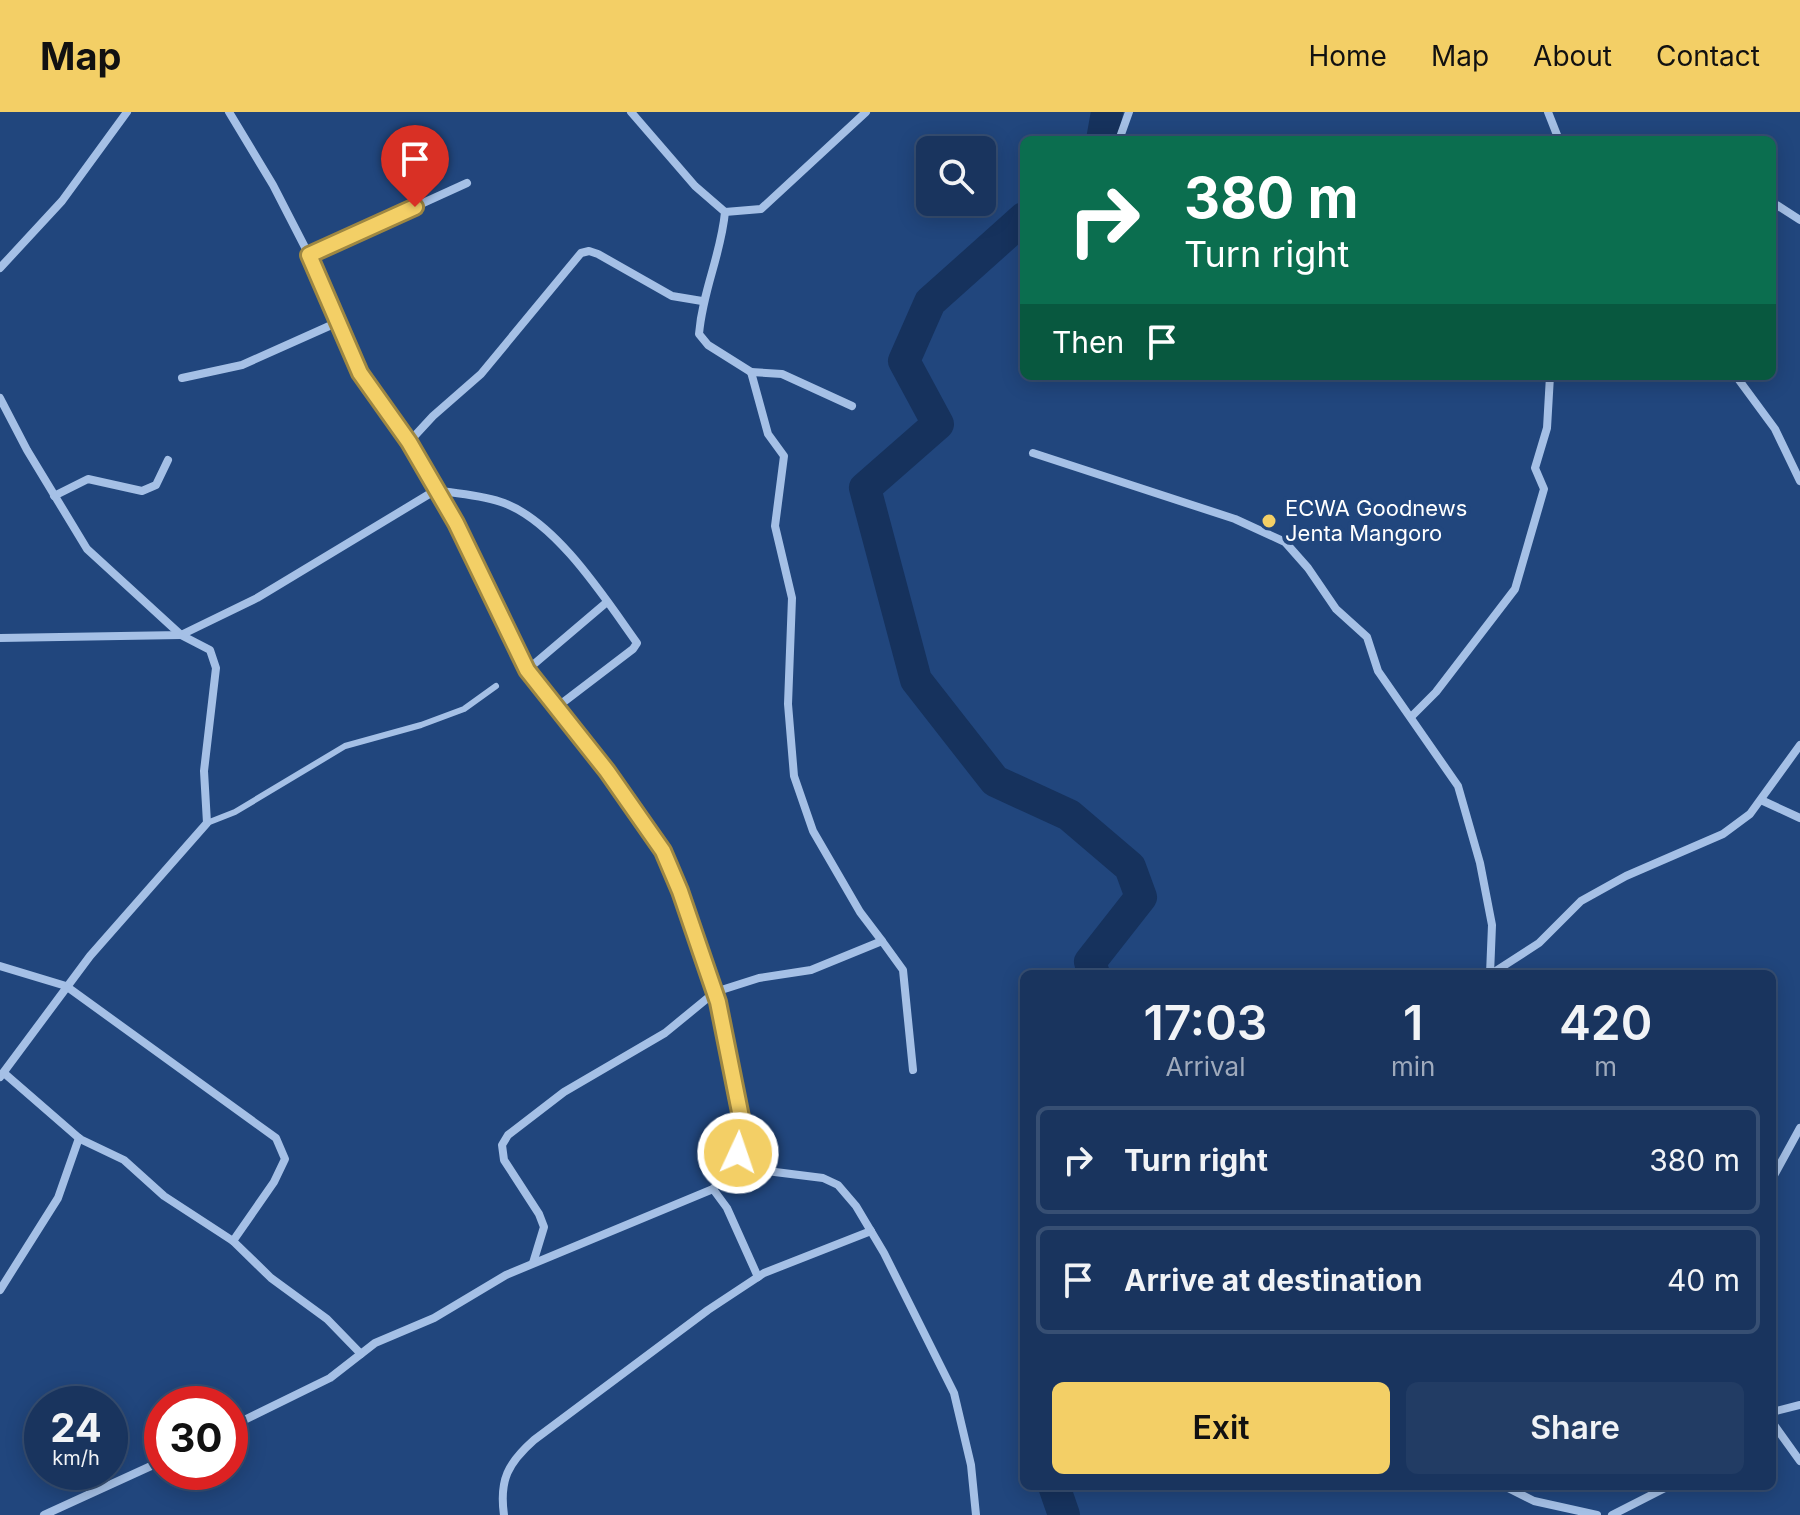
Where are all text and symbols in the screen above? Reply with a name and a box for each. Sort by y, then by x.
text: Map [40,33,121,79]
text: Home [1308,39,1387,73]
text: Map [1431,39,1489,73]
text: About [1533,39,1612,73]
text: Contact [1656,39,1760,73]
pin [381,125,449,207]
map controls [916,136,996,216]
button: search [916,136,996,216]
icon: arrive [393,137,437,181]
text: 380 m [1184,164,1359,232]
icon: right [1052,168,1156,272]
text: Turn right [1184,232,1349,276]
icon: arrive [1140,320,1184,364]
text: Then [1052,324,1124,360]
place label: ECWA Goodnews Jenta Mangoro [1285,495,1467,546]
marker: ECWA Goodnews Jenta Mangoro [1260,512,1278,530]
text: 17:03 [1144,993,1267,1052]
text: 1 [1403,993,1423,1052]
text: 420 [1559,993,1652,1052]
text: Arrival [1165,1051,1245,1082]
text: min [1391,1051,1435,1082]
text: m [1594,1051,1617,1082]
position arrow [696,1111,780,1195]
icon: right [1056,1138,1100,1182]
text: Turn right [1124,1142,1268,1178]
text: 380 m [1649,1142,1740,1178]
icon: arrive [1056,1258,1100,1302]
text: Arrive at destination [1124,1262,1422,1298]
text: 40 m [1667,1262,1740,1298]
button: Exit [1052,1382,1390,1474]
button: Share [1406,1382,1744,1474]
speed limit sign: 30 [144,1386,248,1490]
text: 24 [50,1403,102,1452]
text: km/h [52,1446,100,1470]

